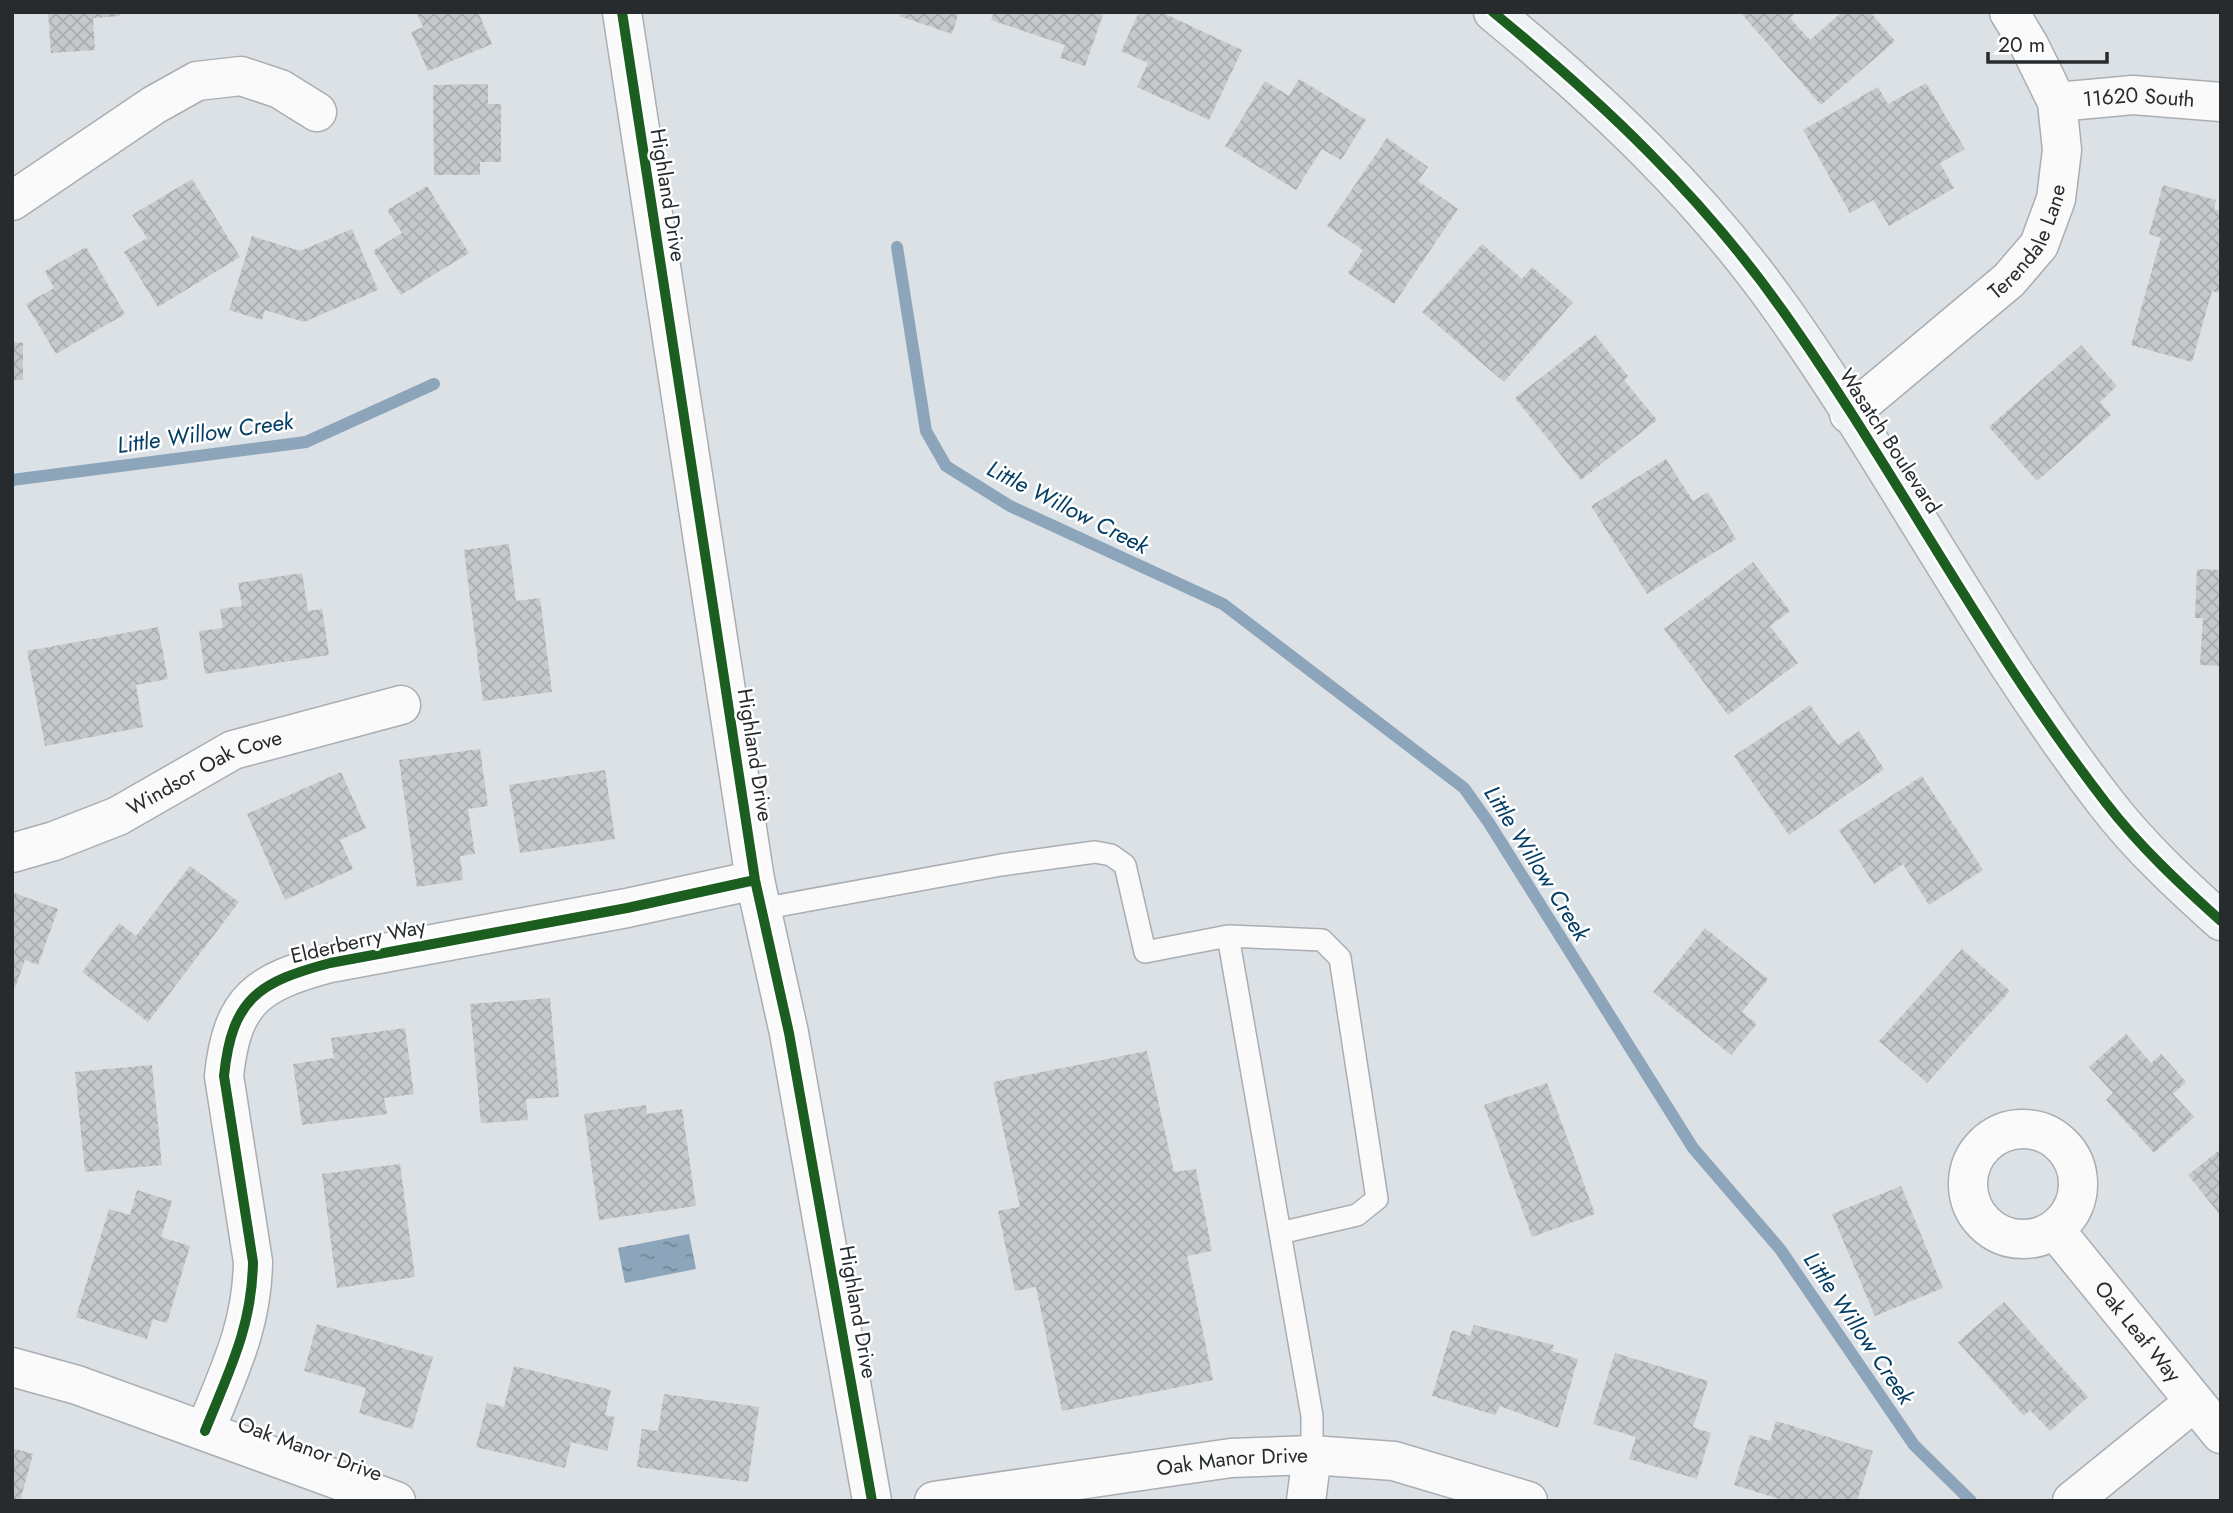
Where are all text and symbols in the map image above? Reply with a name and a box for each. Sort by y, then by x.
scale bar [1988,21,2107,65]
text: 20 m [1998,30,2045,60]
street label: 11620 South [2082,80,2196,115]
street label: Highland Drive [643,126,693,264]
street label: Terendale Lane [1982,183,2073,306]
street label: Wasatch Boulevard [1832,362,1948,520]
water label: Little Willow Creek [115,404,296,462]
water label: Little Willow Creek [981,452,1156,563]
street label: Highland Drive [730,686,780,824]
street label: Windsor Oak Cove [121,722,286,823]
water label: Little Willow Creek [1476,779,1599,948]
street label: Elderberry Way [288,911,429,971]
street label: Highland Drive [832,1243,884,1381]
water label: Little Willow Creek [1795,1245,1923,1412]
street label: Oak Leaf Way [2087,1274,2189,1389]
street label: Oak Manor Drive [233,1409,387,1489]
street label: Oak Manor Drive [1154,1440,1309,1484]

